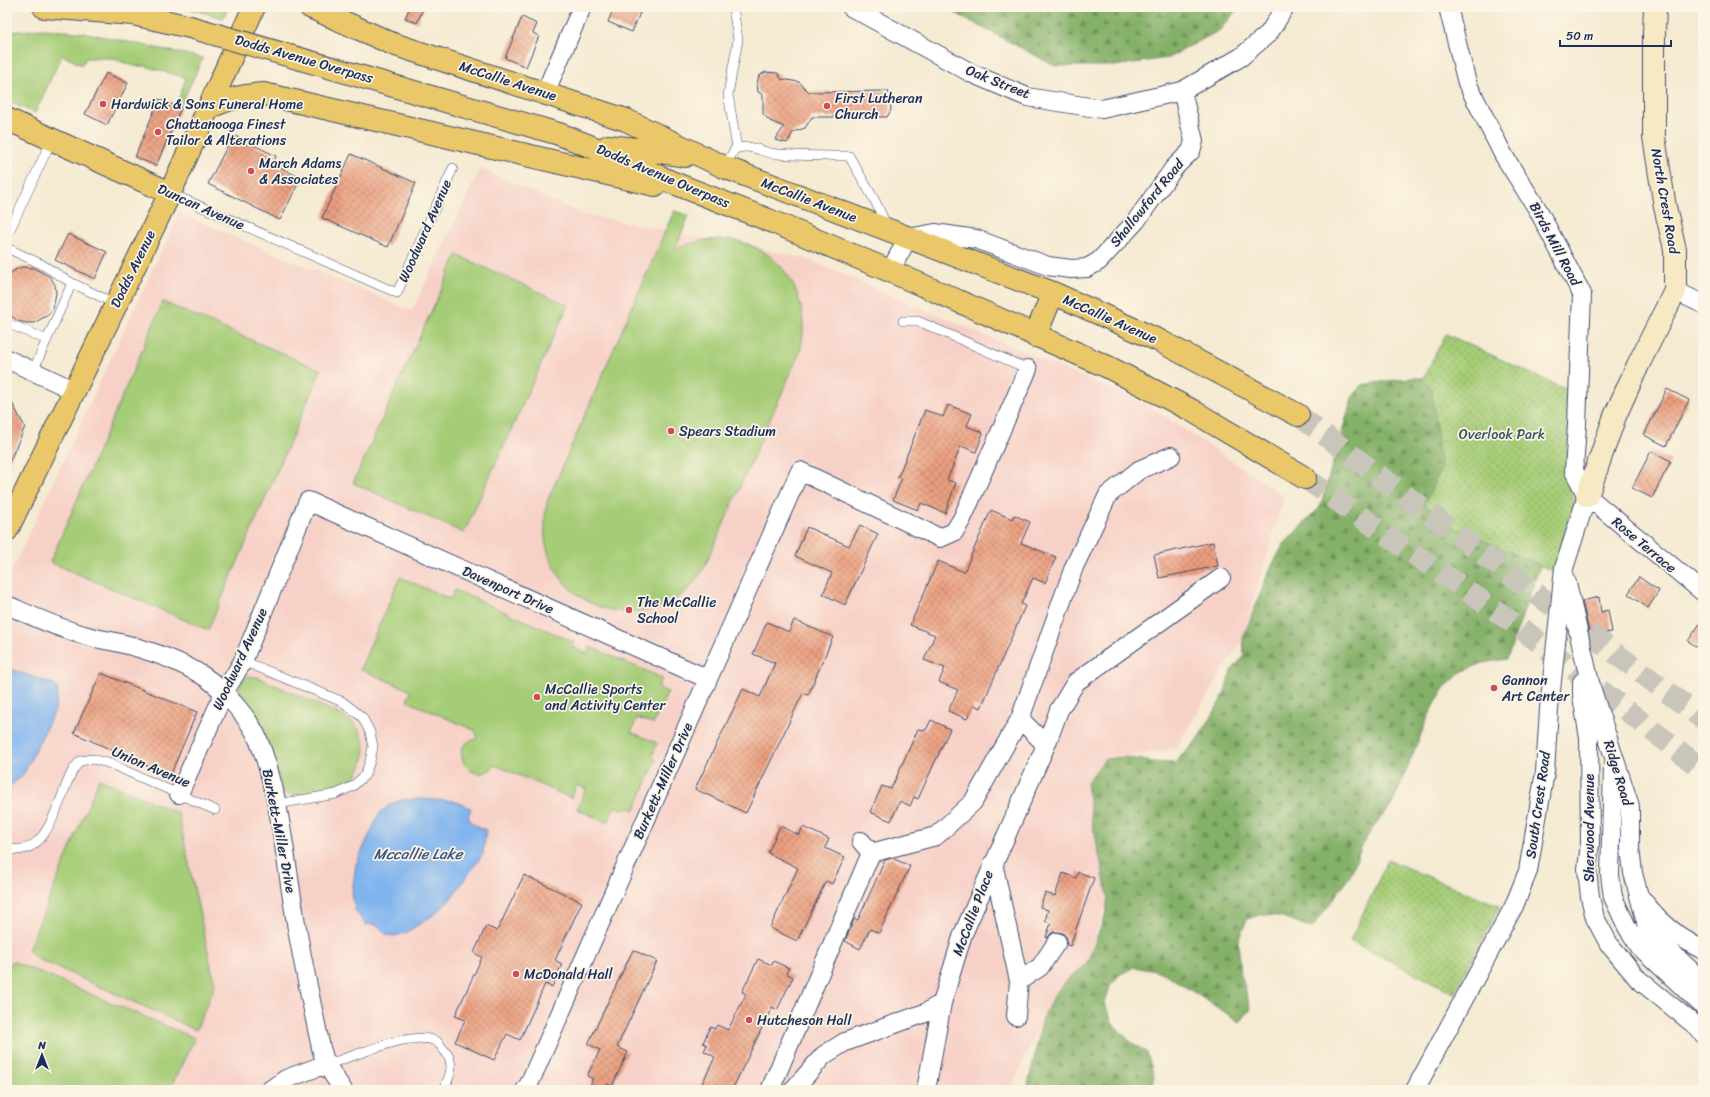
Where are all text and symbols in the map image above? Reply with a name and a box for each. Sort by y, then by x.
scale bar [1560,22,1671,48]
text: 50 m [1566,25,1593,47]
street label: Dodds Avenue Overpass [232,27,377,91]
street label: McCallie Avenue [456,53,560,109]
street label: Oak Street [962,58,1034,106]
place label: First Lutheran Church [835,86,923,127]
place label: Hardwick & Sons Funeral Home [111,92,303,117]
marker: Hardwick & Sons Funeral Home [98,99,108,109]
marker: First Lutheran Church [822,101,832,111]
place label: Chattanooga Finest Tailor & Alterations [166,112,287,153]
marker: Chattanooga Finest Tailor & Alterations [153,127,163,137]
street label: Dodds Avenue Overpass [592,137,734,216]
street label: North Crest Road [1643,146,1687,257]
place label: March Adams & Associates [259,151,341,192]
street label: Shallowford Road [1103,152,1192,253]
marker: March Adams & Associates [246,166,256,176]
street label: McCallie Avenue [757,170,861,230]
street label: Woodward Avenue [391,175,459,287]
street label: Duncan Avenue [153,177,249,237]
street label: Birds Mill Road [1522,197,1588,292]
street label: Dodds Avenue [103,225,163,312]
street label: McCallie Avenue [1059,287,1161,351]
place label: Spears Stadium [679,419,776,444]
park label: Overlook Park [1459,422,1545,447]
marker: Spears Stadium [666,426,676,436]
street label: Rose Terrace [1606,510,1682,580]
street label: Davenport Drive [458,559,558,621]
place label: The McCallie School [637,590,716,631]
street label: Woodward Avenue [205,603,275,714]
marker: The McCallie School [624,605,634,615]
place label: Gannon Art Center [1501,668,1571,709]
place label: McCallie Sports and Activity Center [545,677,667,718]
marker: Gannon Art Center [1489,683,1499,693]
marker: McCallie Sports and Activity Center [532,692,542,702]
street label: Burkett-Miller Drive [626,718,700,844]
street label: Ridge Road [1596,737,1640,810]
street label: Union Avenue [108,739,194,795]
street label: South Crest Road [1518,748,1558,860]
street label: Burkett-Miller Drive [255,767,303,895]
street label: Sherwood Avenue [1577,773,1602,882]
water label: Mccallie Lake [374,841,464,867]
street label: McCallie Place [945,866,1001,960]
place label: McDonald Hall [524,962,613,987]
marker: McDonald Hall [511,969,521,979]
place label: Hutcheson Hall [757,1008,853,1033]
marker: Hutcheson Hall [744,1015,754,1025]
north arrow [22,1035,62,1075]
text: N [37,1036,46,1055]

